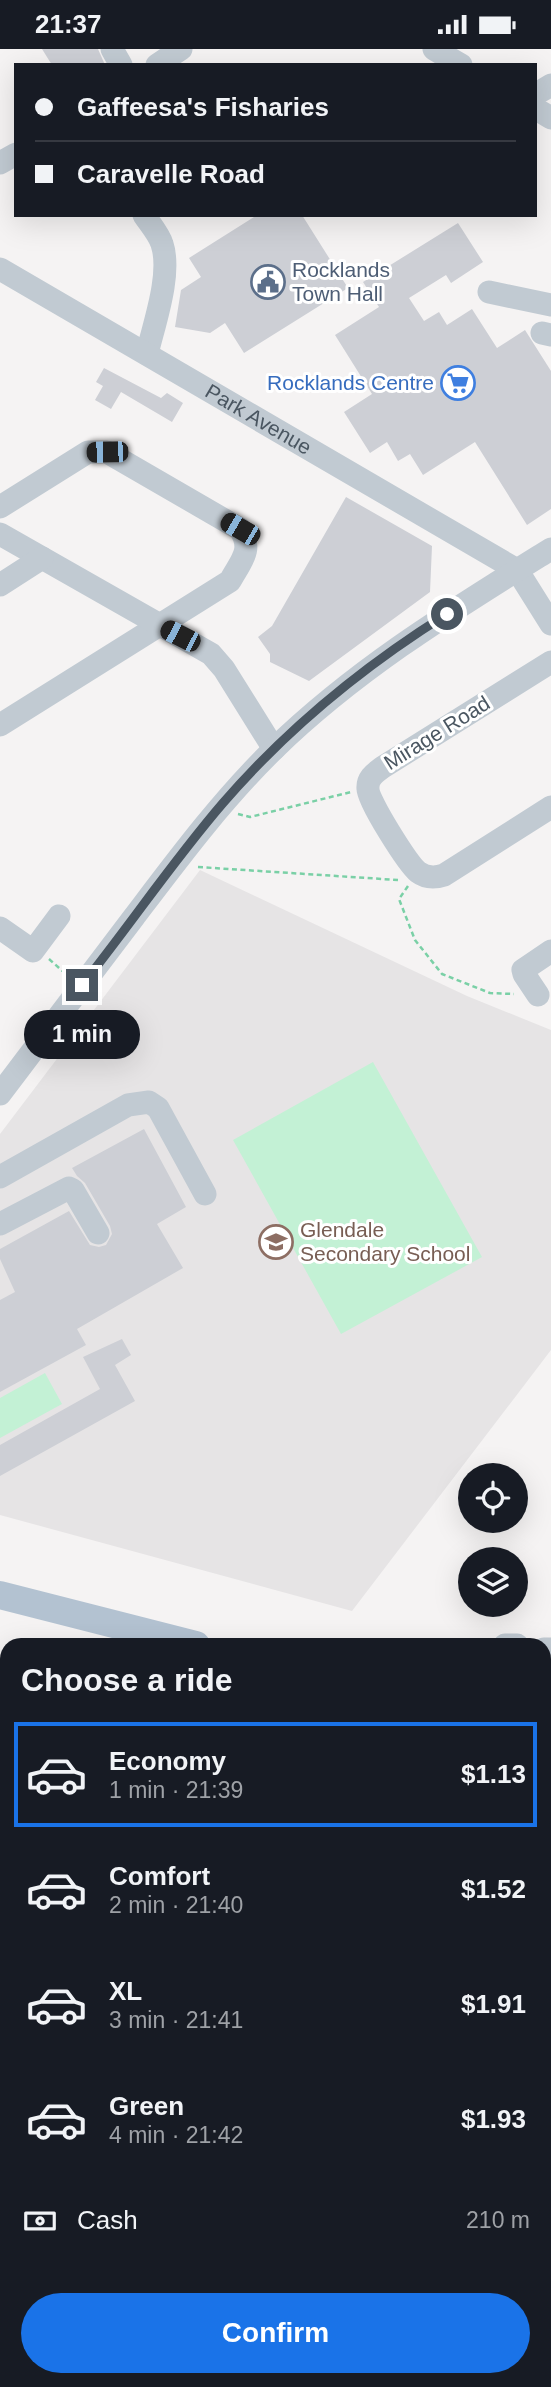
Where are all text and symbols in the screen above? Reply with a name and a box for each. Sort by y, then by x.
text: 21:37 [35,9,102,39]
text: Gaffeesa's Fisharies [77,92,329,122]
text: Caravelle Road [77,159,265,189]
place label: Rocklands Town Hall [292,258,390,305]
public building icon: Rocklands Town Hall [249,263,287,301]
supermarket icon: Rocklands Centre [439,364,477,402]
place label: Rocklands Centre [267,371,434,394]
street label: Park Avenue [202,379,316,459]
car [86,441,129,463]
car [217,509,264,549]
route start [431,598,463,630]
car [157,617,204,655]
street label: Mirage Road [380,691,494,774]
route end [66,969,98,1001]
callout: 1 min [24,1009,140,1059]
text: 1 min [52,1021,112,1047]
place label: Glendale Secondary School [300,1218,470,1265]
school or university icon: Glendale Secondary School [257,1223,295,1261]
map controls [458,1463,528,1617]
button: locate [458,1463,528,1533]
button: layers [458,1547,528,1617]
text: Choose a ride [21,1662,233,1698]
icon: car [25,1743,88,1806]
text: Economy [109,1746,226,1776]
text: $1.13 [461,1759,526,1789]
text: 1 min · 21:39 [109,1777,243,1803]
icon: car [25,1858,88,1921]
text: Comfort [109,1861,210,1891]
text: $1.52 [461,1874,526,1904]
text: 2 min · 21:40 [109,1892,243,1918]
icon: car [25,1973,88,2036]
text: XL [109,1976,142,2006]
text: $1.91 [461,1989,526,2019]
text: 3 min · 21:41 [109,2007,243,2033]
icon: car [25,2088,88,2151]
text: Green [109,2091,184,2121]
text: $1.93 [461,2104,526,2134]
text: 4 min · 21:42 [109,2122,243,2148]
icon: cash [21,2202,59,2240]
text: Cash [77,2205,138,2235]
text: 210 m [466,2207,530,2233]
button: Confirm [21,2293,530,2373]

